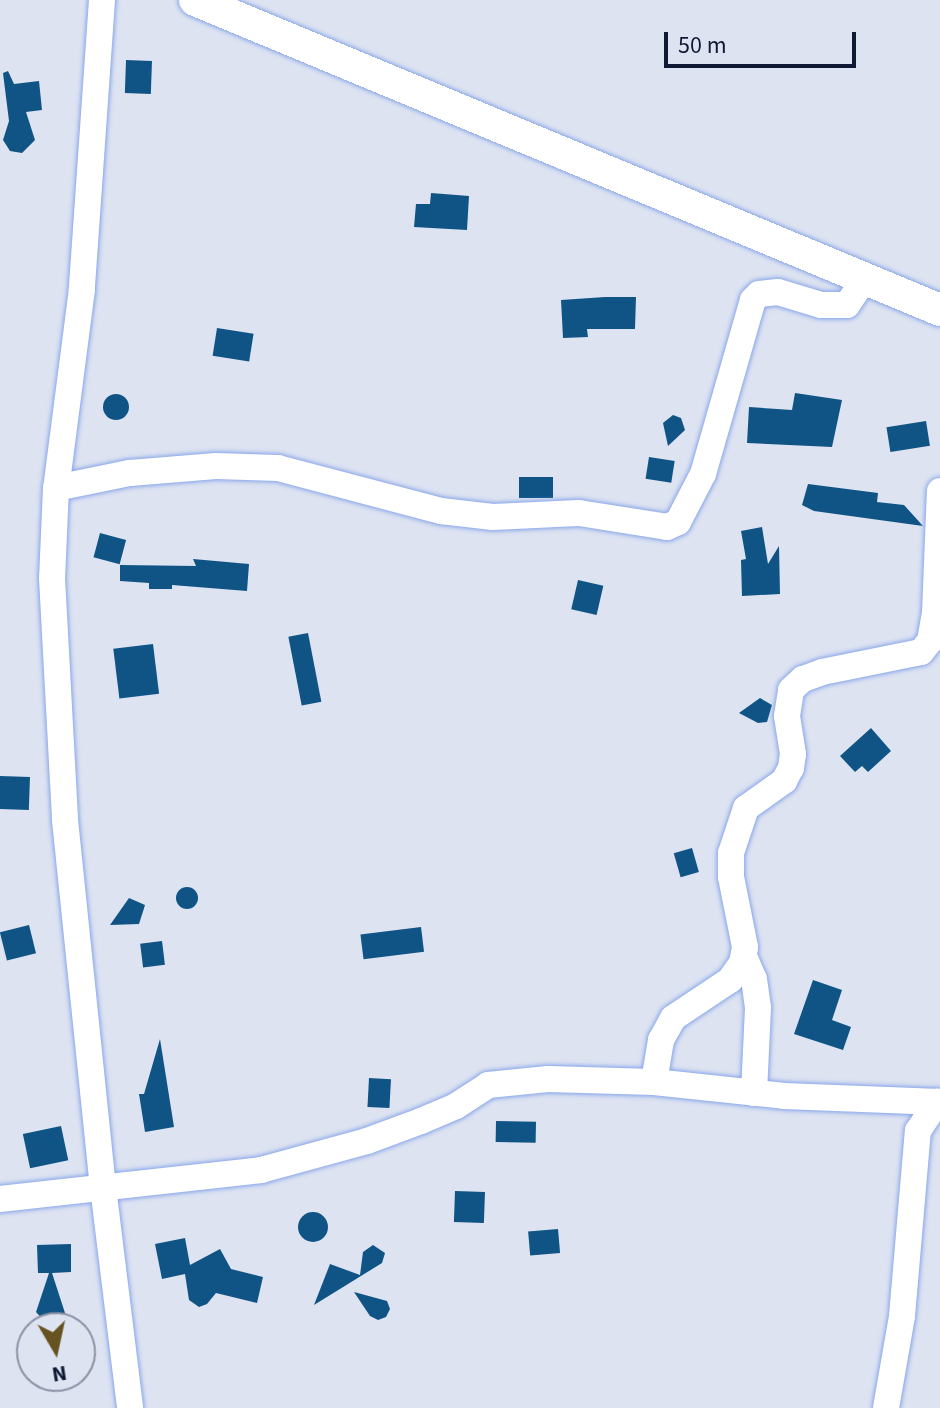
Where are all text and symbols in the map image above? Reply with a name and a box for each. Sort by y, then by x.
scale bar [668,16,860,66]
text: 50 m [678,28,727,63]
north arrow [16,1312,96,1392]
text: N [50,1357,69,1391]

